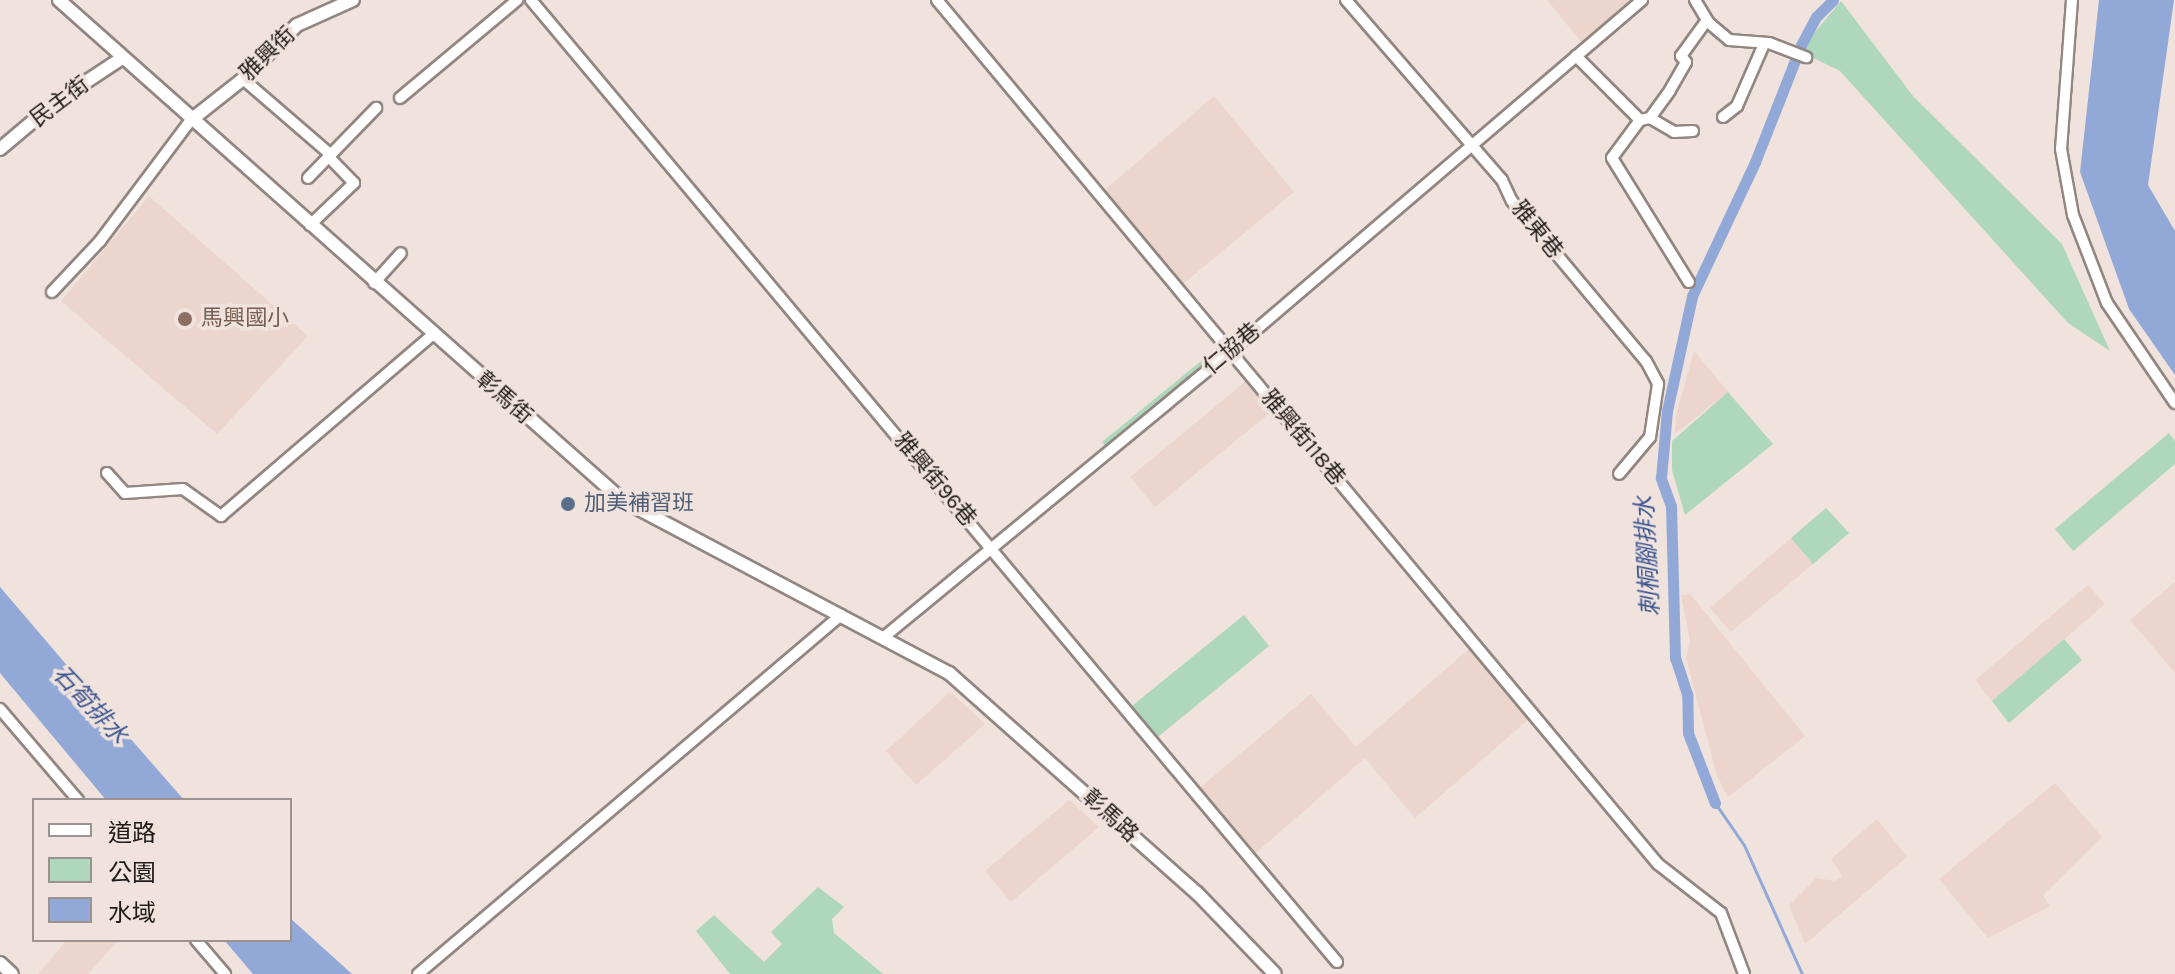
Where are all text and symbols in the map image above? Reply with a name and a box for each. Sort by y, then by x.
street label: 雅興街 [235,22,301,86]
street label: 民主街 [26,72,94,132]
street label: 雅東巷 [1506,196,1568,264]
place label: 馬興國小 [201,306,289,332]
marker: 馬興國小 [176,310,194,328]
street label: 仁協巷 [1198,318,1266,380]
street label: 彰馬街 [470,366,538,430]
street label: 雅興街118巷 [1256,385,1350,491]
street label: 雅興街96巷 [888,428,982,532]
place label: 加美補習班 [584,491,694,517]
marker: 加美補習班 [559,495,577,513]
water label: 刺桐腳排水 [1630,495,1666,617]
water label: 石筍排水 [47,660,133,750]
street label: 彰馬路 [1077,784,1143,848]
legend [32,798,292,942]
text: 道路 [108,819,156,847]
text: 公園 [108,859,156,887]
text: 水域 [108,899,156,927]

